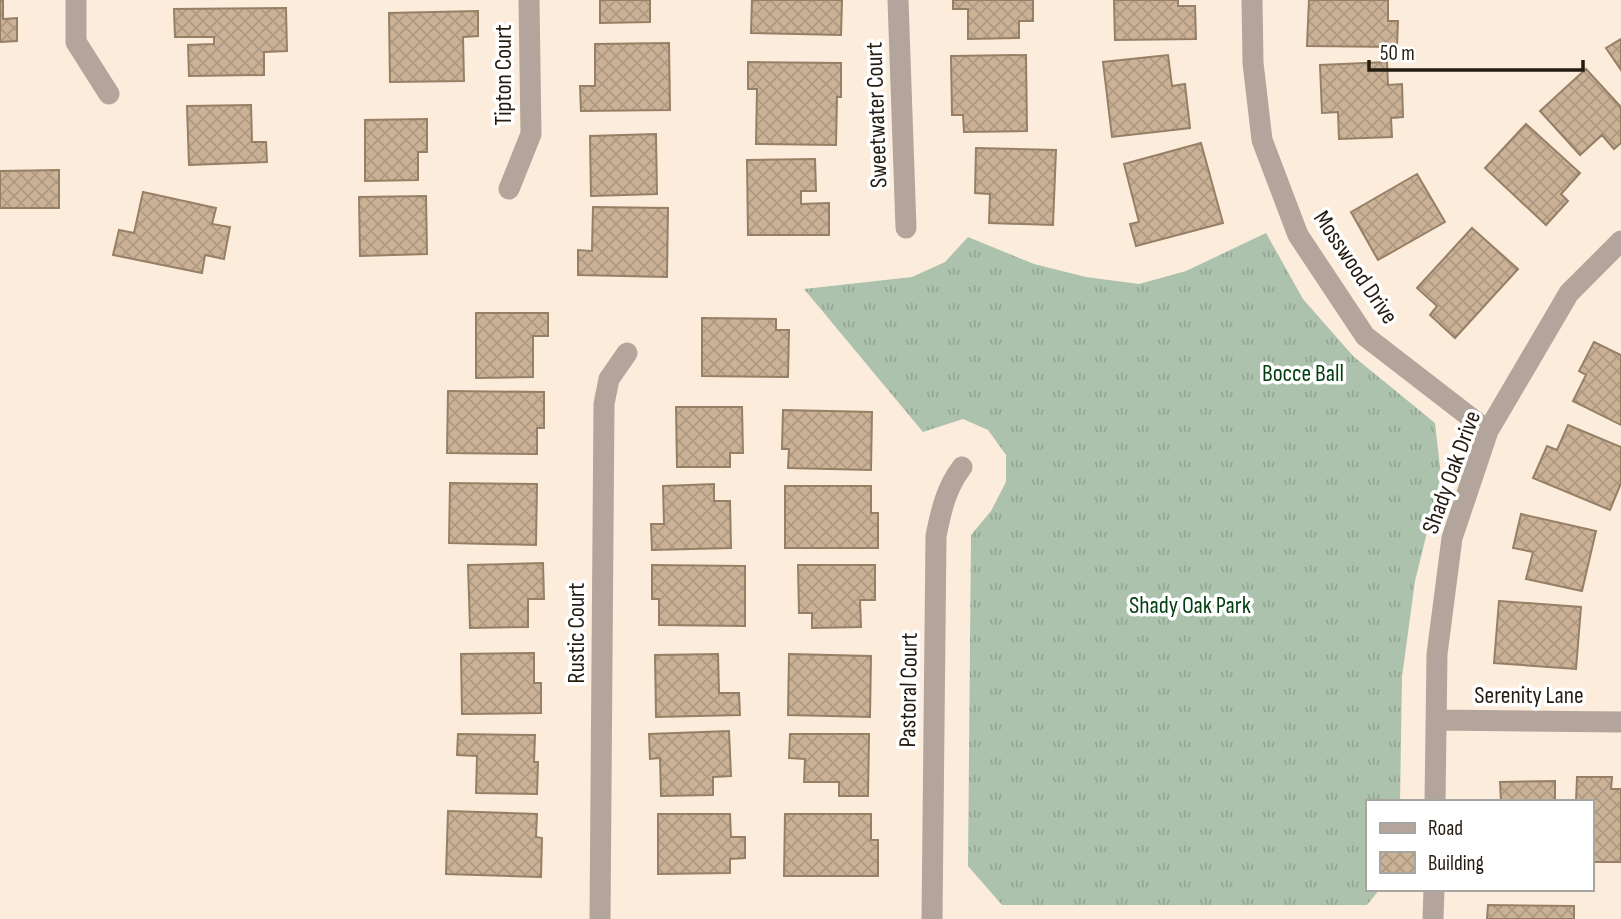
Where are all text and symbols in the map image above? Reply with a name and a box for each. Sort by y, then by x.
street label: Tipton Court [489,24,518,126]
scale bar [1369,28,1582,72]
text: 50 m [1380,41,1415,66]
street label: Sweetwater Court [859,42,894,188]
street label: Mosswood Drive [1307,205,1404,329]
park label: Bocce Ball [1262,359,1344,388]
street label: Shady Oak Drive [1416,407,1487,538]
street label: Rustic Court [562,583,591,683]
park label: Shady Oak Park [1129,591,1251,620]
street label: Pastoral Court [893,632,924,748]
street label: Serenity Lane [1474,681,1584,710]
legend [1366,800,1593,891]
text: Road [1428,816,1463,841]
text: Building [1428,851,1484,876]

